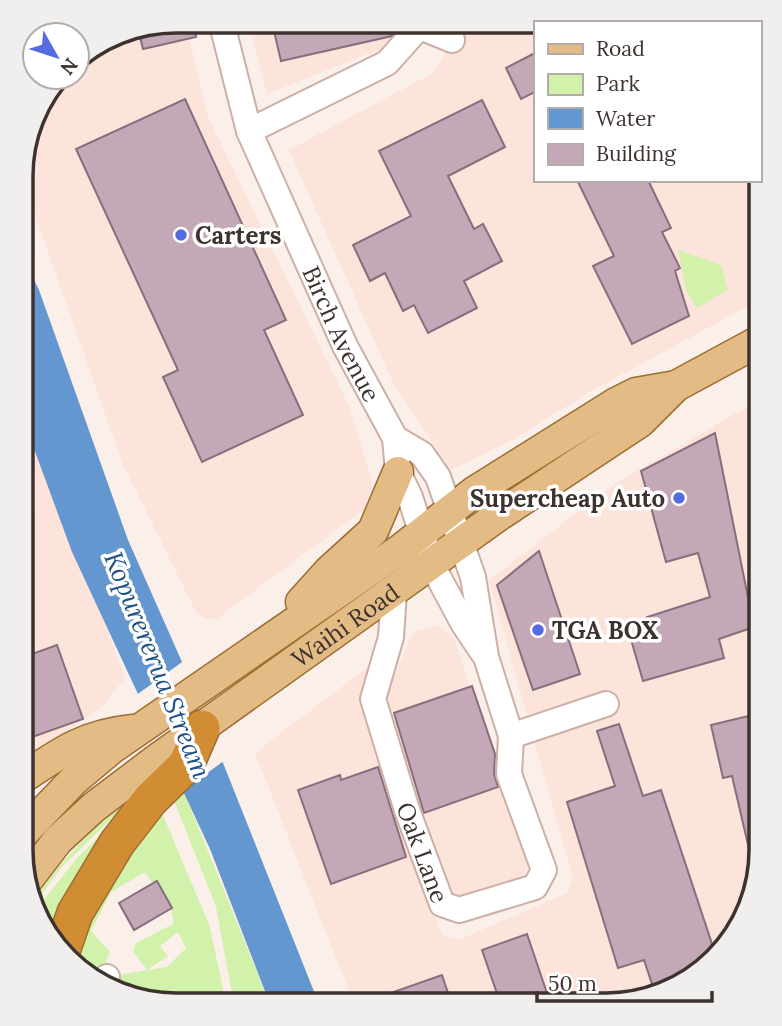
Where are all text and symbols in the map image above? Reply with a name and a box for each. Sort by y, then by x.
north arrow [21,21,91,91]
legend [534,21,761,182]
text: Road [596,35,645,62]
text: N [55,53,83,80]
text: Park [596,70,640,97]
text: Water [596,105,655,132]
text: Building [596,140,676,167]
place label: Carters [195,220,282,251]
marker: Carters [173,227,189,243]
street label: Birch Avenue [296,261,388,407]
place label: Supercheap Auto [470,483,665,514]
marker: Supercheap Auto [671,490,687,506]
water label: Kopurererua Stream [97,547,219,784]
street label: Waihi Road [285,576,405,674]
place label: TGA BOX [552,615,658,646]
marker: TGA BOX [530,622,546,638]
street label: Oak Lane [390,798,456,907]
scale bar [537,960,712,1004]
text: 50 m [548,970,597,997]

